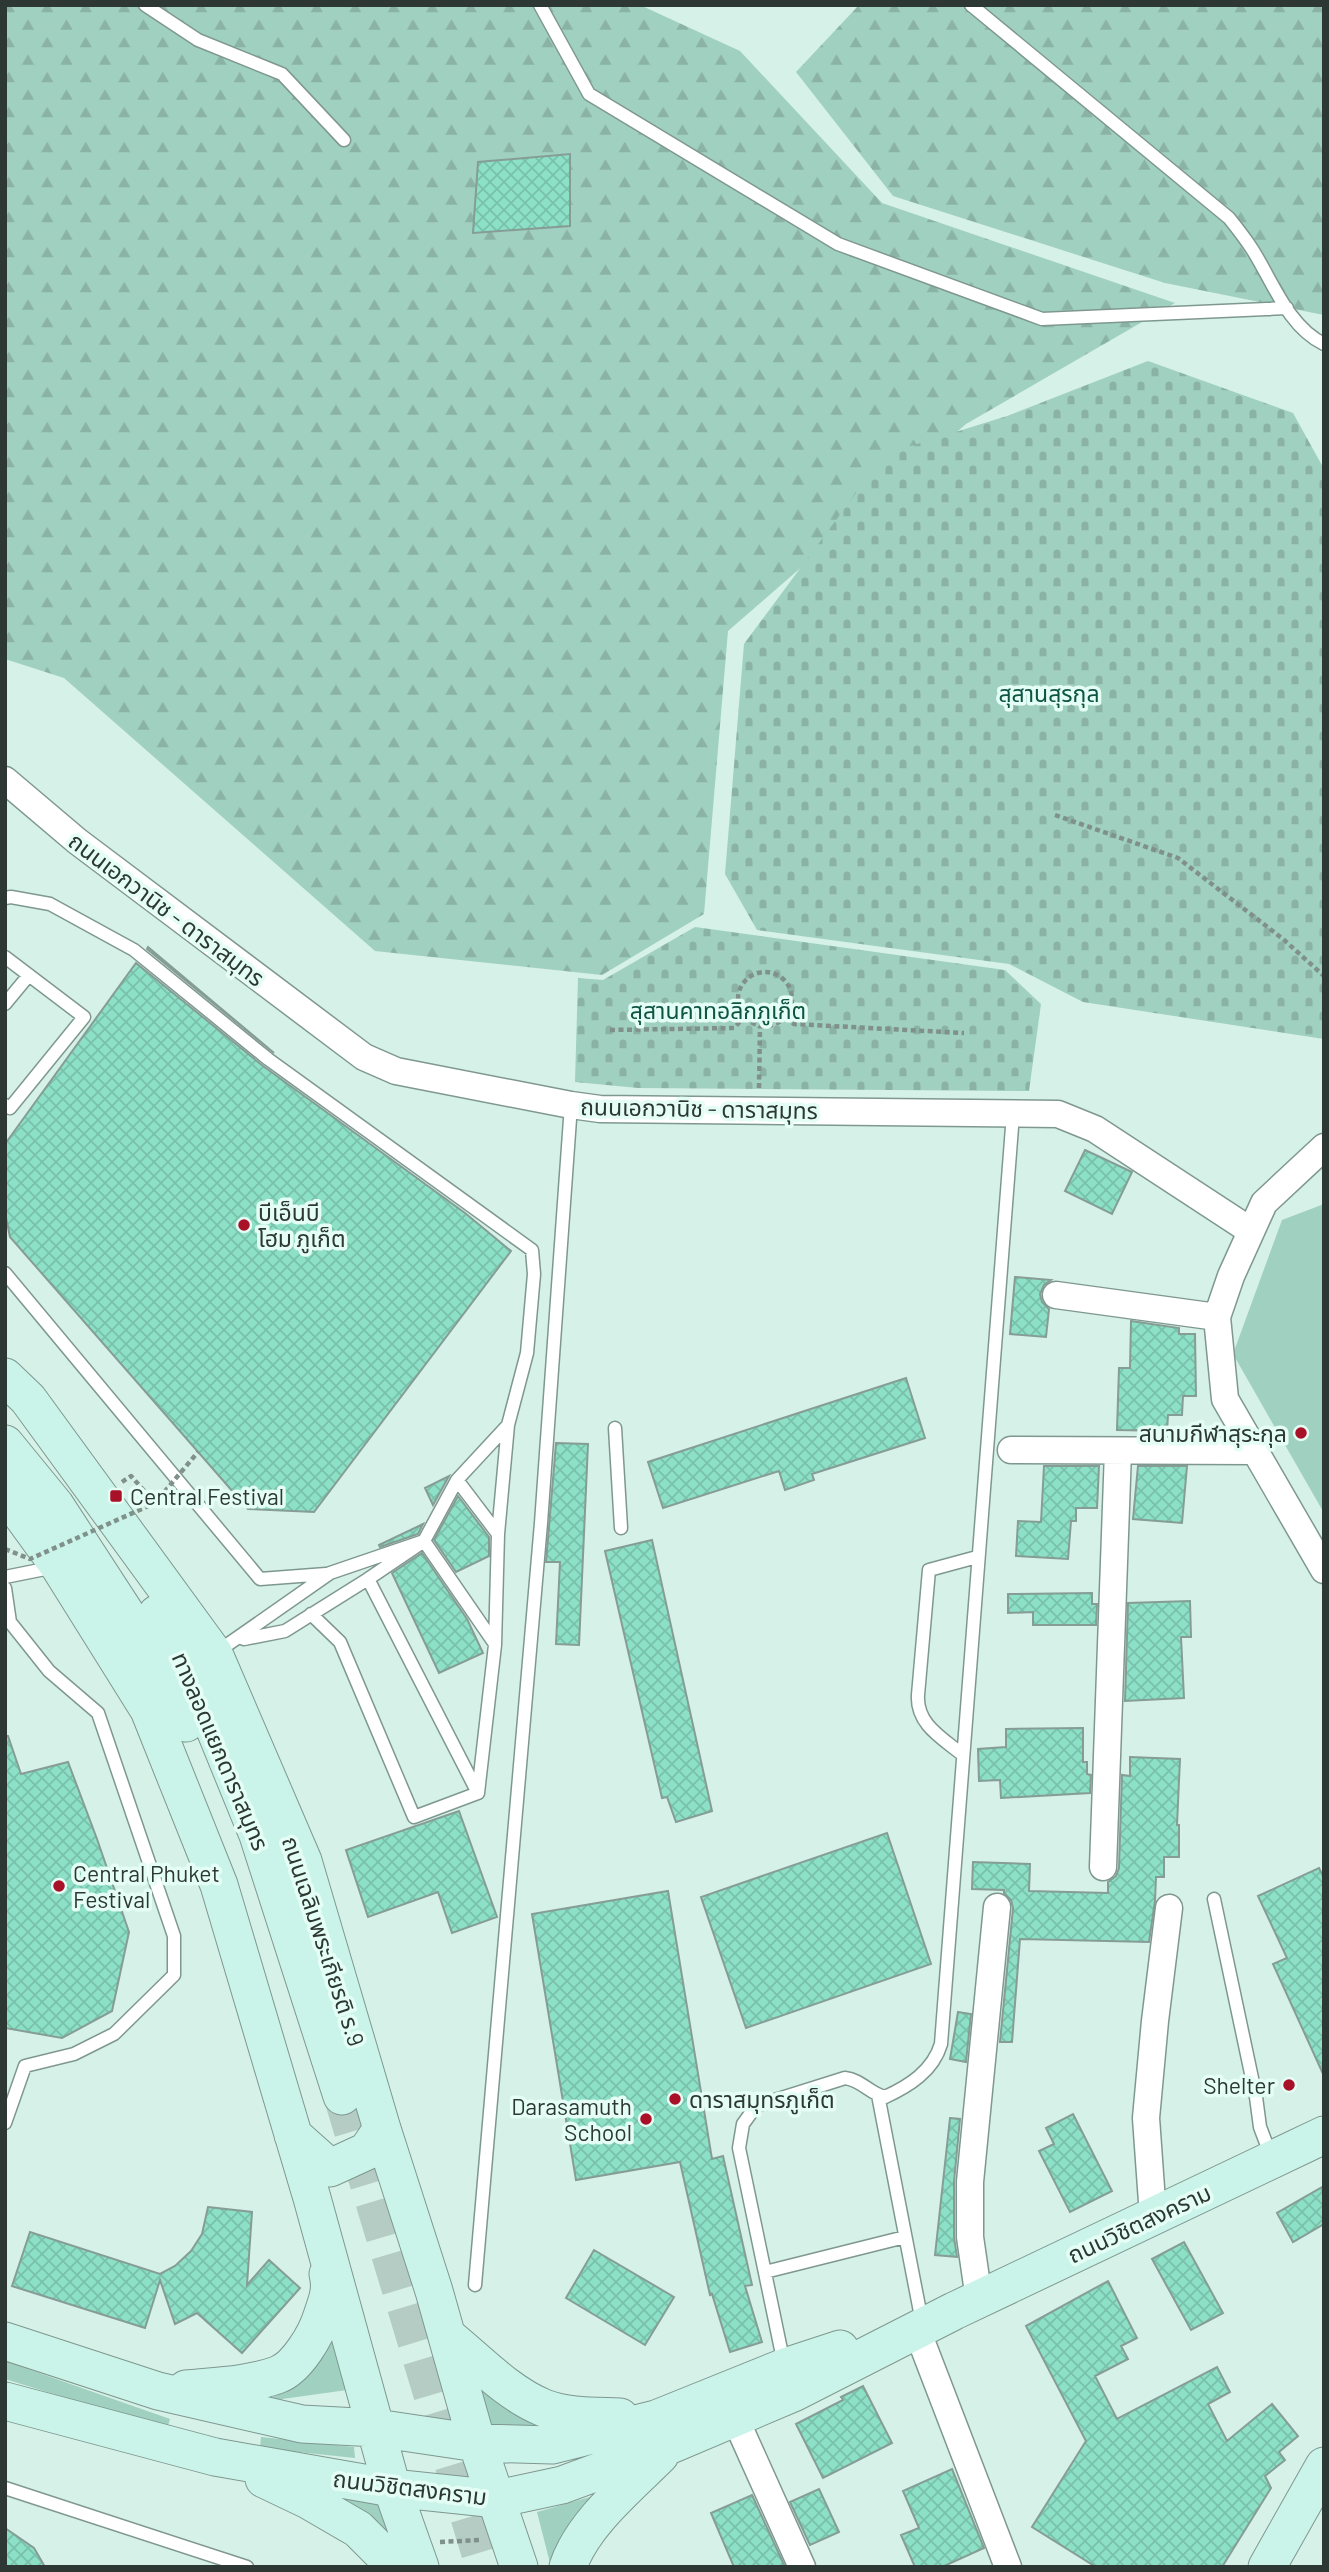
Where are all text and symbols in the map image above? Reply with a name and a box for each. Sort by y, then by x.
park label: สุสานสุรกุล [998,679,1100,708]
street label: ถนนเอกวานิช - ดาราสมุทร [63,826,270,993]
park label: สุสานคาทอลิกภูเก็ต [630,996,806,1026]
street label: ถนนเอกวานิช - ดาราสมุทร [580,1092,818,1125]
place label: บีเอ็นบี โฮม ภูเก็ต [258,1198,346,1254]
marker: บีเอ็นบี โฮม ภูเก็ต [236,1217,252,1233]
place label: สนามกีฬาสุระกุล [1139,1419,1287,1448]
marker: สนามกีฬาสุระกุล [1293,1425,1309,1441]
place label: Central Festival [130,1482,284,1510]
marker: Central Festival [108,1488,124,1504]
street label: ทางลอดแยกดาราสมุทร [166,1648,275,1855]
street label: ถนนเฉลิมพระเกียรติ ร.9 [277,1833,371,2049]
place label: Central Phuket Festival [73,1859,220,1913]
marker: Central Phuket Festival [51,1878,67,1894]
place label: Shelter [1203,2071,1276,2099]
marker: Shelter [1281,2077,1297,2093]
place label: ดาราสมุทรภูเก็ต [689,2085,835,2115]
marker: ดาราสมุทรภูเก็ต [667,2091,683,2107]
place label: Darasamuth School [511,2092,632,2146]
marker: Darasamuth School [638,2111,654,2127]
street label: ถนนวิชิตสงคราม [1063,2178,1215,2268]
street label: ถนนวิชิตสงคราม [331,2464,489,2510]

